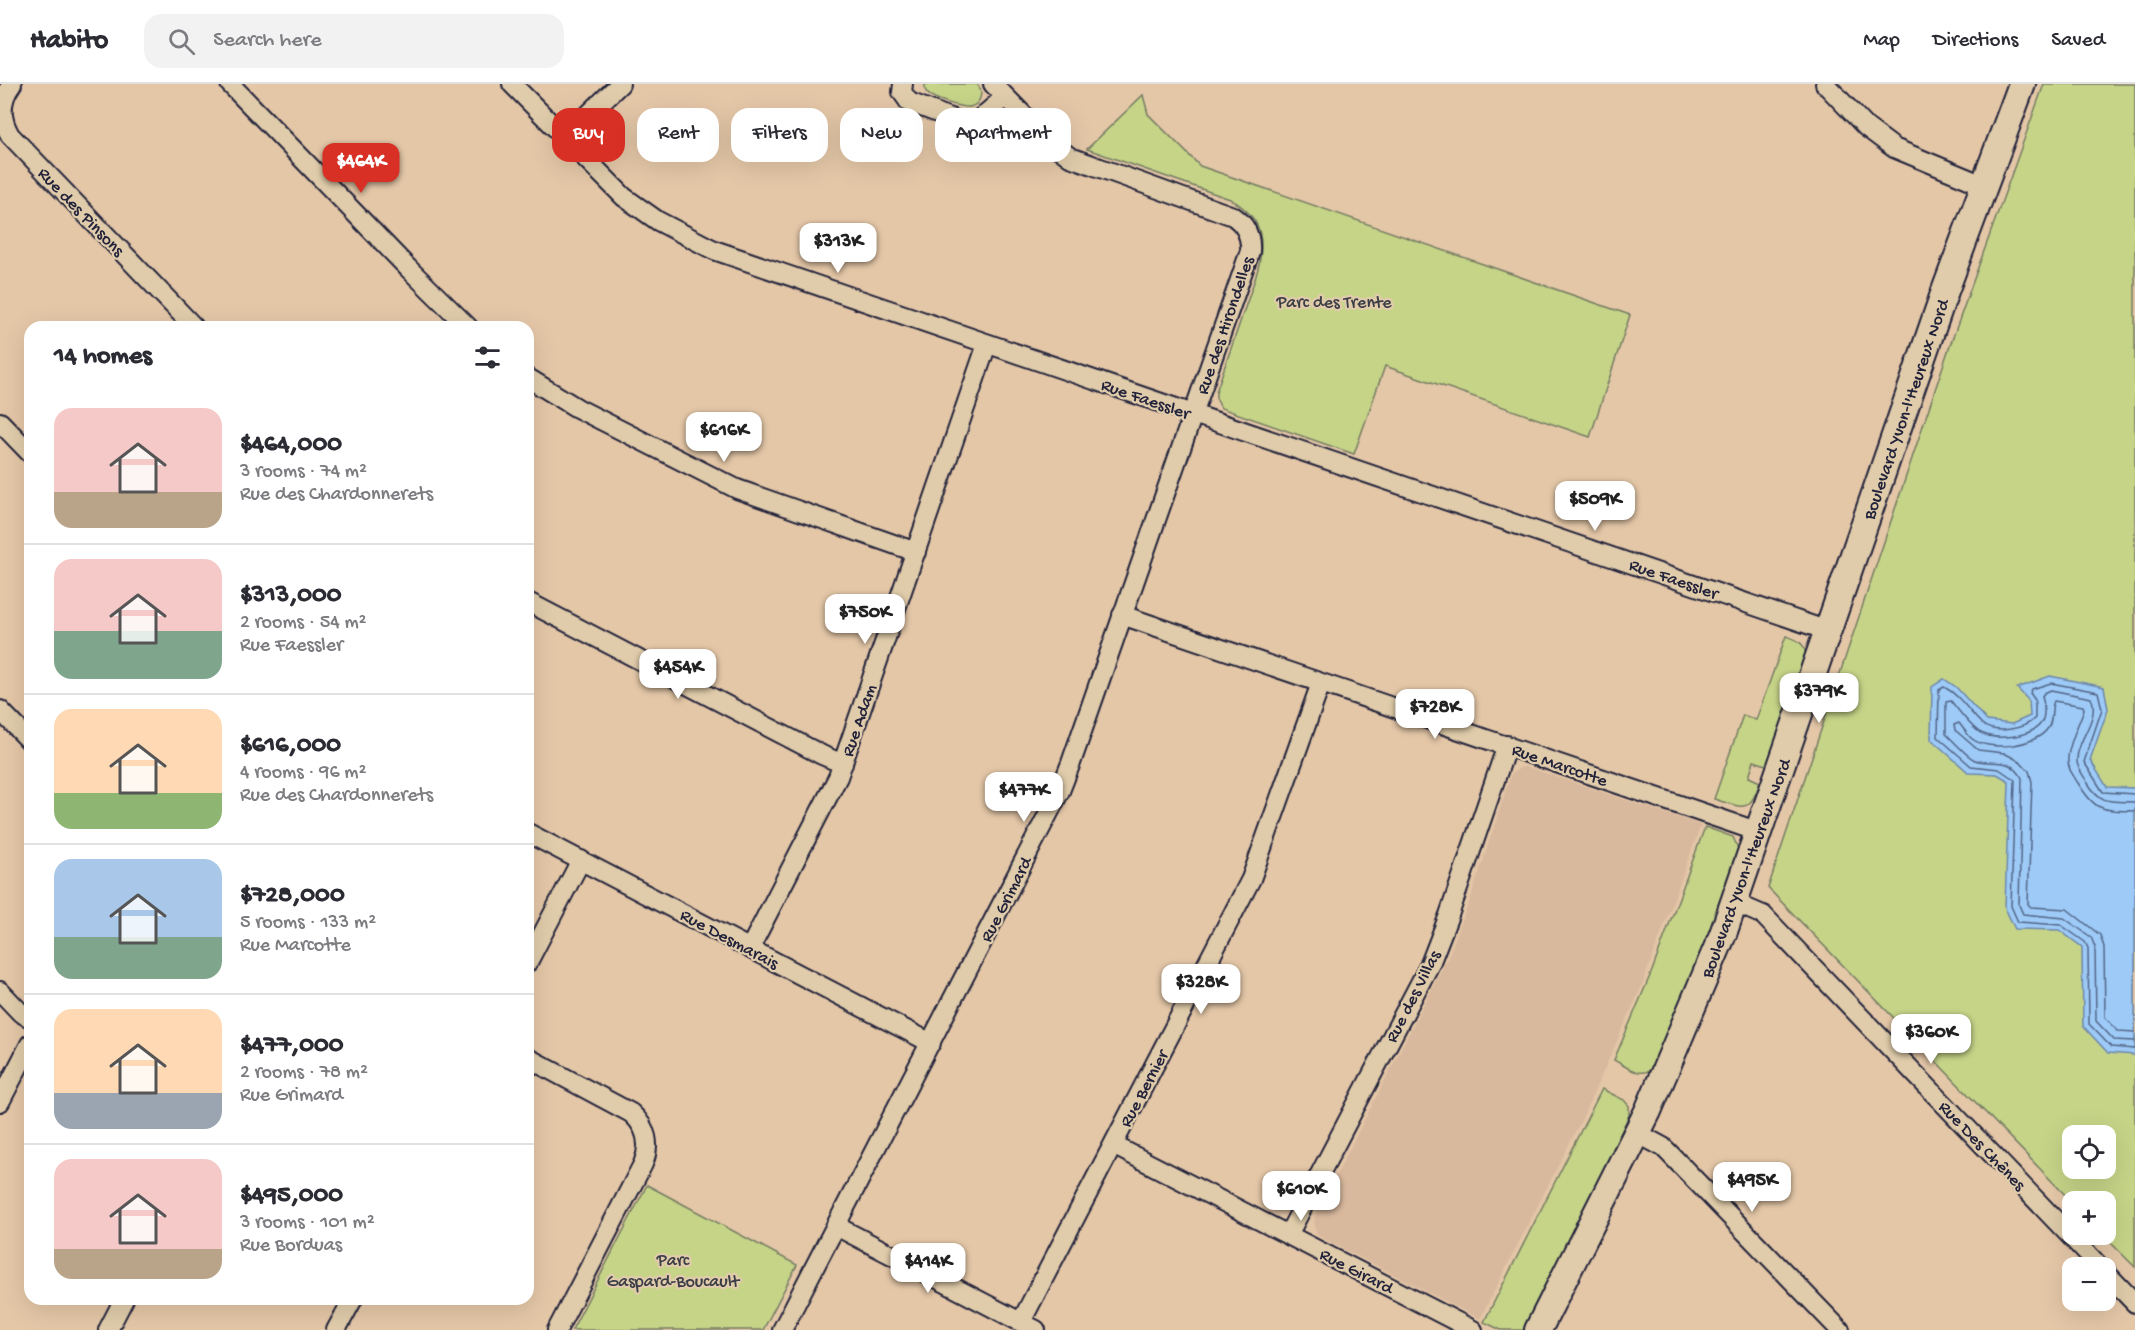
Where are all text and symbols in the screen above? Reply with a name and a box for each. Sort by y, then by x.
search box [144,14,564,68]
text: Habito [30,25,108,58]
icon: search [165,25,198,58]
text: Search here [213,28,322,54]
text: Map [1863,29,1900,54]
text: Directions [1933,29,2018,54]
text: Saved [2051,29,2105,54]
chip: Buy [552,108,625,162]
chip: Rent [637,108,719,162]
chip: Filters [731,108,828,162]
chip: New [840,108,923,162]
chip: Apartment [935,108,1071,162]
pin: $464K [319,143,403,194]
text: $464K [336,151,386,174]
street label: Rue des Pinsons [32,164,129,263]
pin: $313K [796,223,880,274]
text: $313K [814,231,862,254]
street label: Rue des Hirondelles [1193,253,1260,397]
park label: Parc des Trente [1275,293,1392,314]
street label: Boulevard Yvon-l'Heureux Nord [1859,296,1955,524]
icon: filters [471,341,504,374]
text: 14 homes [54,342,152,373]
street label: Rue Faessler [1098,375,1194,426]
pin: $616K [682,412,766,463]
text: $616K [700,420,748,443]
text: $464,000 [240,430,342,461]
icon: home [102,432,174,504]
text: 3 rooms · 74 m² [240,461,367,484]
pin: $509K [1553,481,1637,532]
text: Rue des Chardonnerets [240,484,433,507]
text: $509K [1569,489,1621,512]
street label: Rue Faessler [1626,555,1722,606]
text: $313,000 [240,581,342,612]
icon: home [102,583,174,655]
pin: $750K [823,594,907,645]
text: $750K [839,602,891,625]
text: 2 rooms · 54 m² [240,612,367,635]
text: Rue Faessler [240,635,343,658]
pin: $454K [636,649,720,700]
text: $454K [653,657,703,680]
pin: $379K [1777,673,1861,724]
text: $379K [1794,681,1844,704]
street label: Rue Adam [838,682,883,760]
pin: $728K [1393,689,1477,740]
text: $728K [1409,697,1461,720]
text: $616,000 [240,731,341,762]
icon: home [102,733,174,805]
street label: Rue Marcotte [1509,740,1610,793]
street label: Boulevard Yvon-l'Heureux Nord [1698,755,1797,982]
text: 4 rooms · 96 m² [240,762,366,785]
pin: $477K [982,772,1066,823]
text: $477K [999,780,1049,803]
text: Rue des Chardonnerets [240,785,433,808]
street label: Rue Grimard [977,853,1038,946]
text: $728,000 [240,881,345,912]
icon: home [102,883,174,955]
street label: Rue Desmarais [676,905,783,976]
text: 5 rooms · 133 m² [240,912,376,935]
text: Rue Marcotte [240,935,351,958]
street label: Rue des Villas [1382,946,1447,1047]
pin: $328K [1159,964,1243,1015]
text: $328K [1175,972,1227,995]
pin: $360K [1889,1014,1973,1065]
text: $360K [1905,1022,1957,1045]
text: $477,000 [240,1031,343,1062]
icon: home [102,1033,174,1105]
street label: Rue Bernier [1116,1046,1175,1131]
text: 2 rooms · 78 m² [240,1062,368,1085]
text: Rue Grimard [240,1085,343,1108]
street label: Rue Des Chênes [1933,1098,2030,1197]
map controls [2062,1125,2116,1311]
button: locate [2062,1125,2116,1179]
pin: $495K [1710,1162,1794,1213]
text: $495K [1727,1170,1777,1193]
pin: $610K [1259,1171,1343,1222]
text: $610K [1276,1179,1326,1202]
text: $495,000 [240,1181,343,1212]
icon: home [102,1183,174,1255]
button: + [2062,1191,2116,1245]
text: 3 rooms · 101 m² [240,1212,375,1235]
text: Rue Borduas [240,1235,342,1258]
pin: $414K [886,1243,970,1294]
street label: Rue Girard [1315,1245,1398,1300]
park label: Parc Gaspard-Boucault [607,1251,741,1293]
text: $414K [904,1251,952,1274]
button: − [2062,1257,2116,1311]

